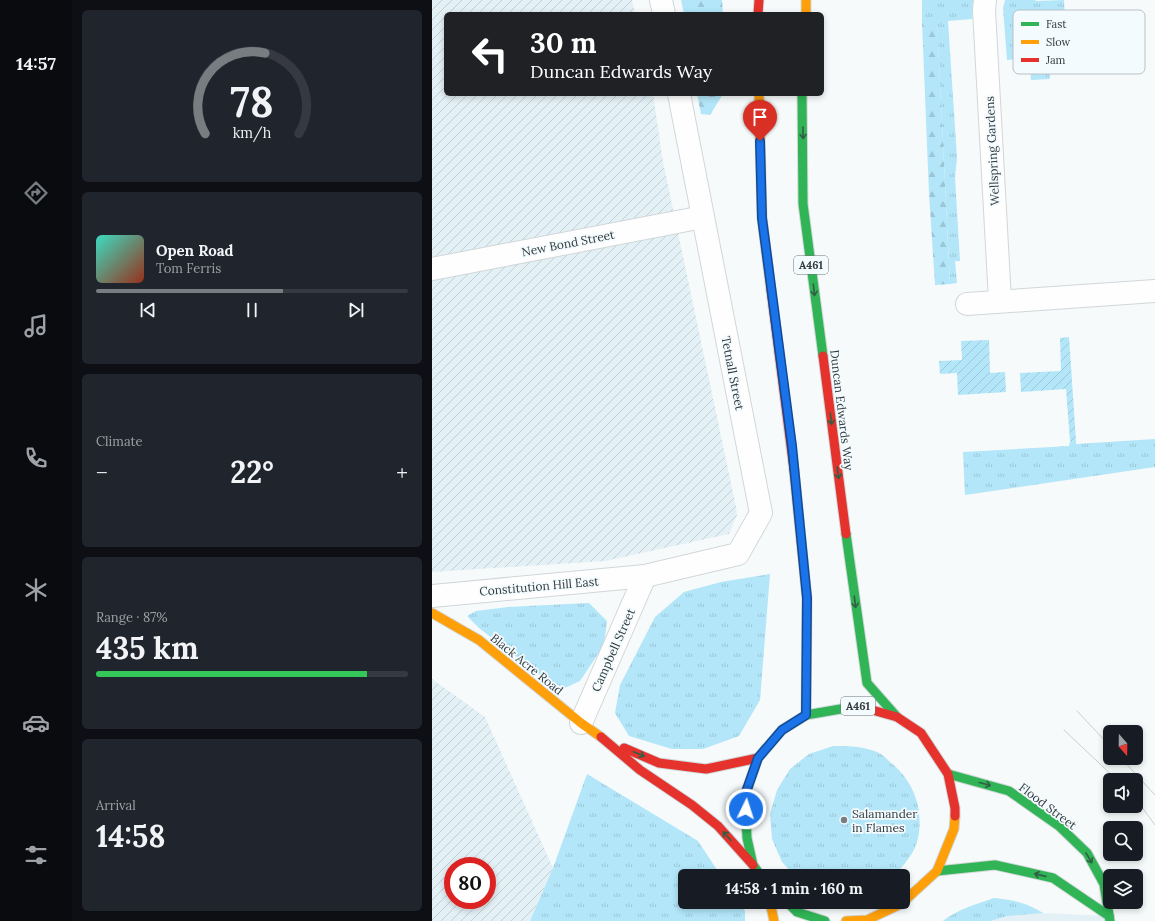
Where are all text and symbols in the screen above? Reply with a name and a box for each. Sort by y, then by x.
legend [1013,10,1145,74]
text: Fast [1046,17,1067,31]
text: 30 m [530,25,597,61]
icon: left [464,28,516,80]
text: Slow [1046,35,1071,49]
text: 14:57 [16,52,56,75]
text: Jam [1045,53,1066,67]
text: Duncan Edwards Way [530,60,712,83]
text: 78 [230,75,274,128]
street label: Wellspring Gardens [982,95,1002,206]
pin [743,100,777,141]
icon: arrive [749,106,771,128]
text: km/h [233,124,272,143]
one-way arrow [799,126,807,139]
icon: directions [22,179,50,207]
street label: New Bond Street [520,227,616,259]
text: Open Road [156,241,234,260]
road number: A461 [794,256,828,274]
text: Tom Ferris [156,260,221,277]
one-way arrow [811,283,818,296]
icon: previous [137,299,159,321]
icon: pause [241,299,263,321]
icon: next [345,299,367,321]
icon: music [22,312,50,340]
street label: Tetnall Street [718,335,748,412]
street label: Duncan Edwards Way [827,349,857,472]
one-way arrow [827,412,835,425]
text: Climate [96,433,143,450]
icon: phone [22,444,50,472]
text: 22° [230,453,274,491]
text: − [96,458,108,486]
text: + [396,458,408,486]
one-way arrow [834,466,842,479]
street label: Constitution Hill East [479,573,600,599]
icon: climate [22,576,50,604]
one-way arrow [851,595,859,608]
street label: Campbell Street [588,606,638,694]
text: Range · 87% [96,609,168,626]
text: 435 km [96,629,199,667]
street label: Black Acre Road [488,630,566,698]
road number: A461 [841,697,875,715]
icon: car [22,709,50,737]
north arrow [1103,725,1143,765]
map controls [1103,725,1143,909]
one-way arrow [632,751,644,758]
button: sound [1103,773,1143,813]
street label: Flood Street [1016,779,1080,833]
one-way arrow [979,781,992,789]
position arrow [725,788,767,830]
text: Arrival [96,797,136,814]
place label: Salamander in Flames [852,806,918,835]
marker: Salamander in Flames [839,815,849,825]
text: 14:58 [96,817,165,855]
button: search [1103,821,1143,861]
one-way arrow [722,830,731,841]
icon: filters [22,841,50,869]
one-way arrow [1086,852,1094,864]
speed limit sign: 80 [444,857,496,909]
button: layers [1103,869,1143,909]
one-way arrow [1034,870,1047,878]
text: 14:58 · 1 min · 160 m [725,879,863,898]

